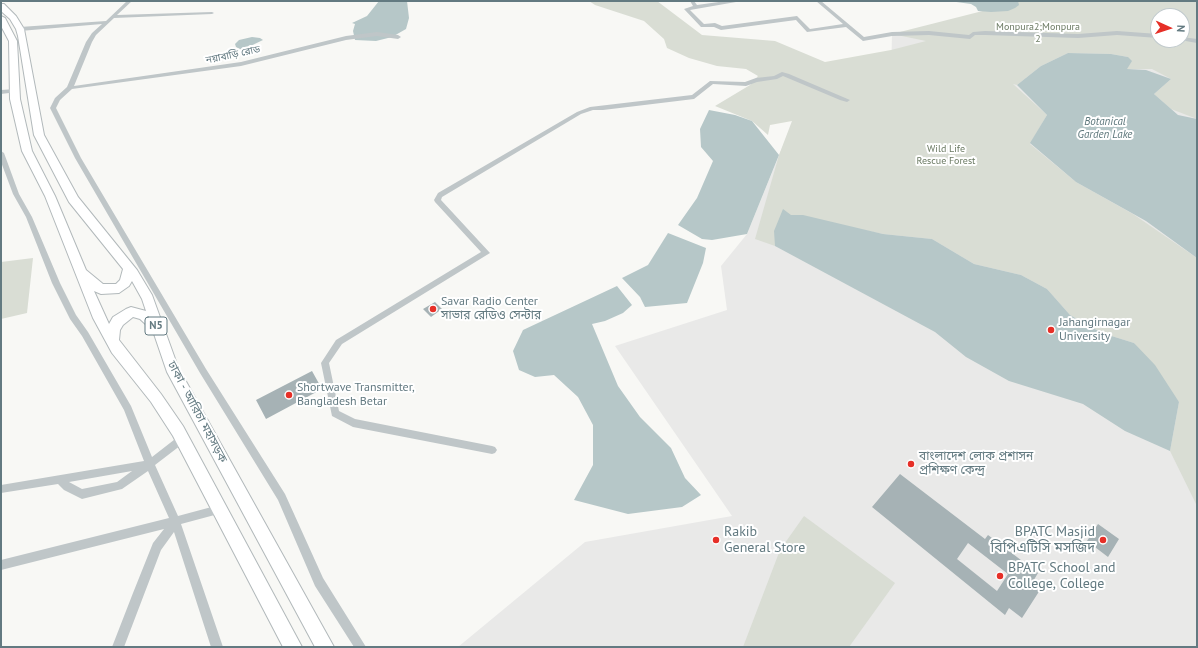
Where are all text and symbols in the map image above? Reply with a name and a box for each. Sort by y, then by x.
north arrow [1150,8,1190,48]
park label: Monpura2;Monpura 2 [996,21,1080,44]
text: N [1174,25,1188,33]
street label: নয়াবাড়ি রোড [205,43,261,67]
water label: Botanical Garden Lake [1078,115,1132,141]
park label: Wild Life Rescue Forest [916,143,976,166]
place label: Savar Radio Center সাভার রেডিও সেন্টার [441,295,541,323]
marker: Savar Radio Center সাভার রেডিও সেন্টার [428,304,438,314]
place label: Jahangirnagar University [1059,316,1130,344]
road number: N5 [145,317,167,335]
marker: Jahangirnagar University [1046,325,1056,335]
street label: ঢাকা - আরিচা মহাসড়ক [164,359,230,465]
place label: Shortwave Transmitter, Bangladesh Betar [297,381,415,409]
marker: Shortwave Transmitter, Bangladesh Betar [284,390,294,400]
place label: বাংলাদেশ লোক প্রশাসন প্রশিক্ষণ কেন্দ্র [919,450,1033,478]
marker: বাংলাদেশ লোক প্রশাসন প্রশিক্ষণ কেন্দ্র [906,459,916,469]
place label: Rakib General Store [724,524,805,556]
place label: BPATC Masjid বিপিএটিসি মসজিদ [991,524,1095,556]
marker: Rakib General Store [711,535,721,545]
marker: BPATC Masjid বিপিএটিসি মসজিদ [1098,535,1108,545]
place label: BPATC School and College, College [1008,560,1116,592]
marker: BPATC School and College, College [995,571,1005,581]

